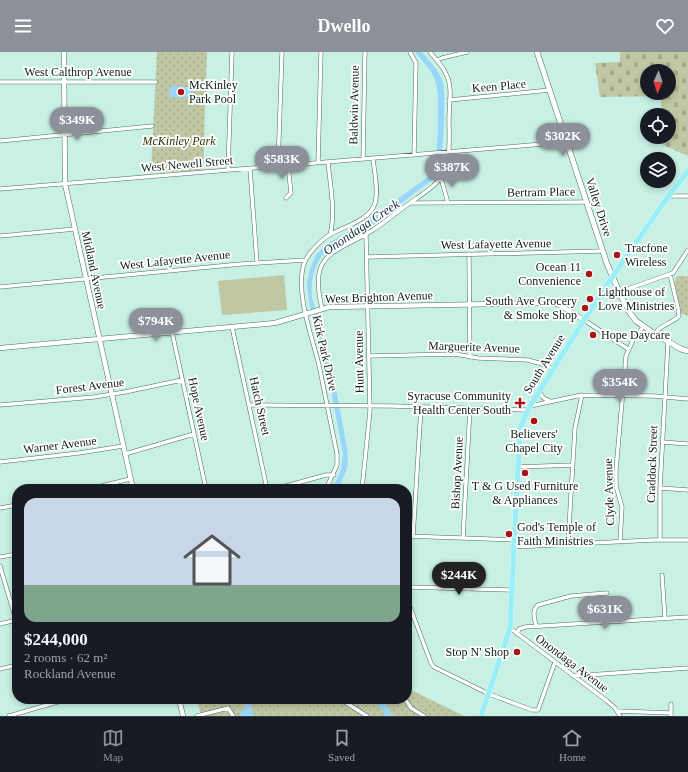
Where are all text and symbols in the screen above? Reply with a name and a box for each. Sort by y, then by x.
icon: menu [12,15,34,37]
icon: heart [654,15,676,37]
text: Dwello [318,16,371,36]
north arrow [640,64,676,100]
map controls [640,64,676,188]
street label: West Calthrop Avenue [24,65,132,79]
street label: Baldwin Avenue [346,65,362,145]
street label: Keen Place [471,77,527,95]
place label: McKinley Park Pool [189,78,238,106]
marker: McKinley Park Pool [176,87,186,97]
pin: $349K [49,107,105,141]
button: locate [640,108,676,144]
text: $349K [59,112,95,127]
pin: $302K [535,123,591,157]
text: $302K [545,128,581,143]
park label: McKinley Park [142,134,216,148]
pin: $583K [254,146,310,180]
text: $583K [264,151,300,166]
button: layers [640,152,676,188]
street label: West Newell Street [140,153,234,175]
pin: $387K [424,154,480,188]
text: $387K [434,159,470,174]
street label: Valley Drive [583,176,615,238]
street label: Bertram Place [507,184,575,200]
water label: Onondaga Creek [320,196,402,258]
street label: Midland Avenue [79,230,109,310]
street label: West Lafayette Avenue [441,236,551,252]
place label: Tracfone Wireless [625,241,668,269]
street label: West Lafayette Avenue [119,247,231,273]
marker: Tracfone Wireless [612,250,622,260]
place label: Ocean 11 Convenience [518,260,581,288]
marker: Ocean 11 Convenience [584,269,594,279]
place label: Lighthouse of Love Ministries [598,285,675,313]
street label: West Brighton Avenue [325,288,433,306]
place label: South Ave Grocery & Smoke Shop [485,294,577,322]
marker: Lighthouse of Love Ministries [585,294,595,304]
marker: South Ave Grocery & Smoke Shop [580,303,590,313]
pin: $794K [128,308,184,342]
text: $794K [138,313,174,328]
street label: Kirk Park Drive [309,314,341,392]
place label: Hope Daycare [601,328,670,342]
street label: Hunt Avenue [351,330,367,394]
marker: Hope Daycare [588,330,598,340]
street label: South Avenue [520,332,568,396]
street label: Marguerite Avenue [428,338,520,356]
pin: $354K [592,369,648,403]
text: $354K [602,374,638,389]
street label: Forest Avenue [55,375,125,397]
street label: Hatch Street [246,375,274,437]
street label: Hope Avenue [185,376,213,442]
place label: Syracuse Community Health Center South [407,389,511,417]
marker: Syracuse Community Health Center South [514,397,526,409]
marker: Believers' Chapel City [529,416,539,426]
street label: Craddock Street [644,424,660,503]
place label: Believers' Chapel City [505,427,563,455]
street label: Warner Avenue [23,434,97,456]
street label: Bishop Avenue [448,436,466,510]
street label: Clyde Avenue [601,458,617,526]
marker: T & G Used Furniture & Appliances [520,468,530,478]
place label: T & G Used Furniture & Appliances [472,479,578,507]
place label: God's Temple of Faith Ministries [517,520,596,548]
icon: home [176,524,248,596]
marker: God's Temple of Faith Ministries [504,529,514,539]
pin: $244K [431,562,487,596]
text: $244K [441,567,477,582]
pin: $631K [577,596,633,630]
text: $631K [587,601,623,616]
text: $244,000 [24,630,88,649]
street label: Onondaga Avenue [533,631,611,695]
place label: Stop N' Shop [445,645,509,659]
marker: Stop N' Shop [512,647,522,657]
text: 2 rooms · 62 m² [24,650,107,665]
text: Rockland Avenue [24,666,116,681]
tab: Map [102,727,124,763]
tab: Saved [328,727,355,763]
tab: Home [559,727,586,763]

